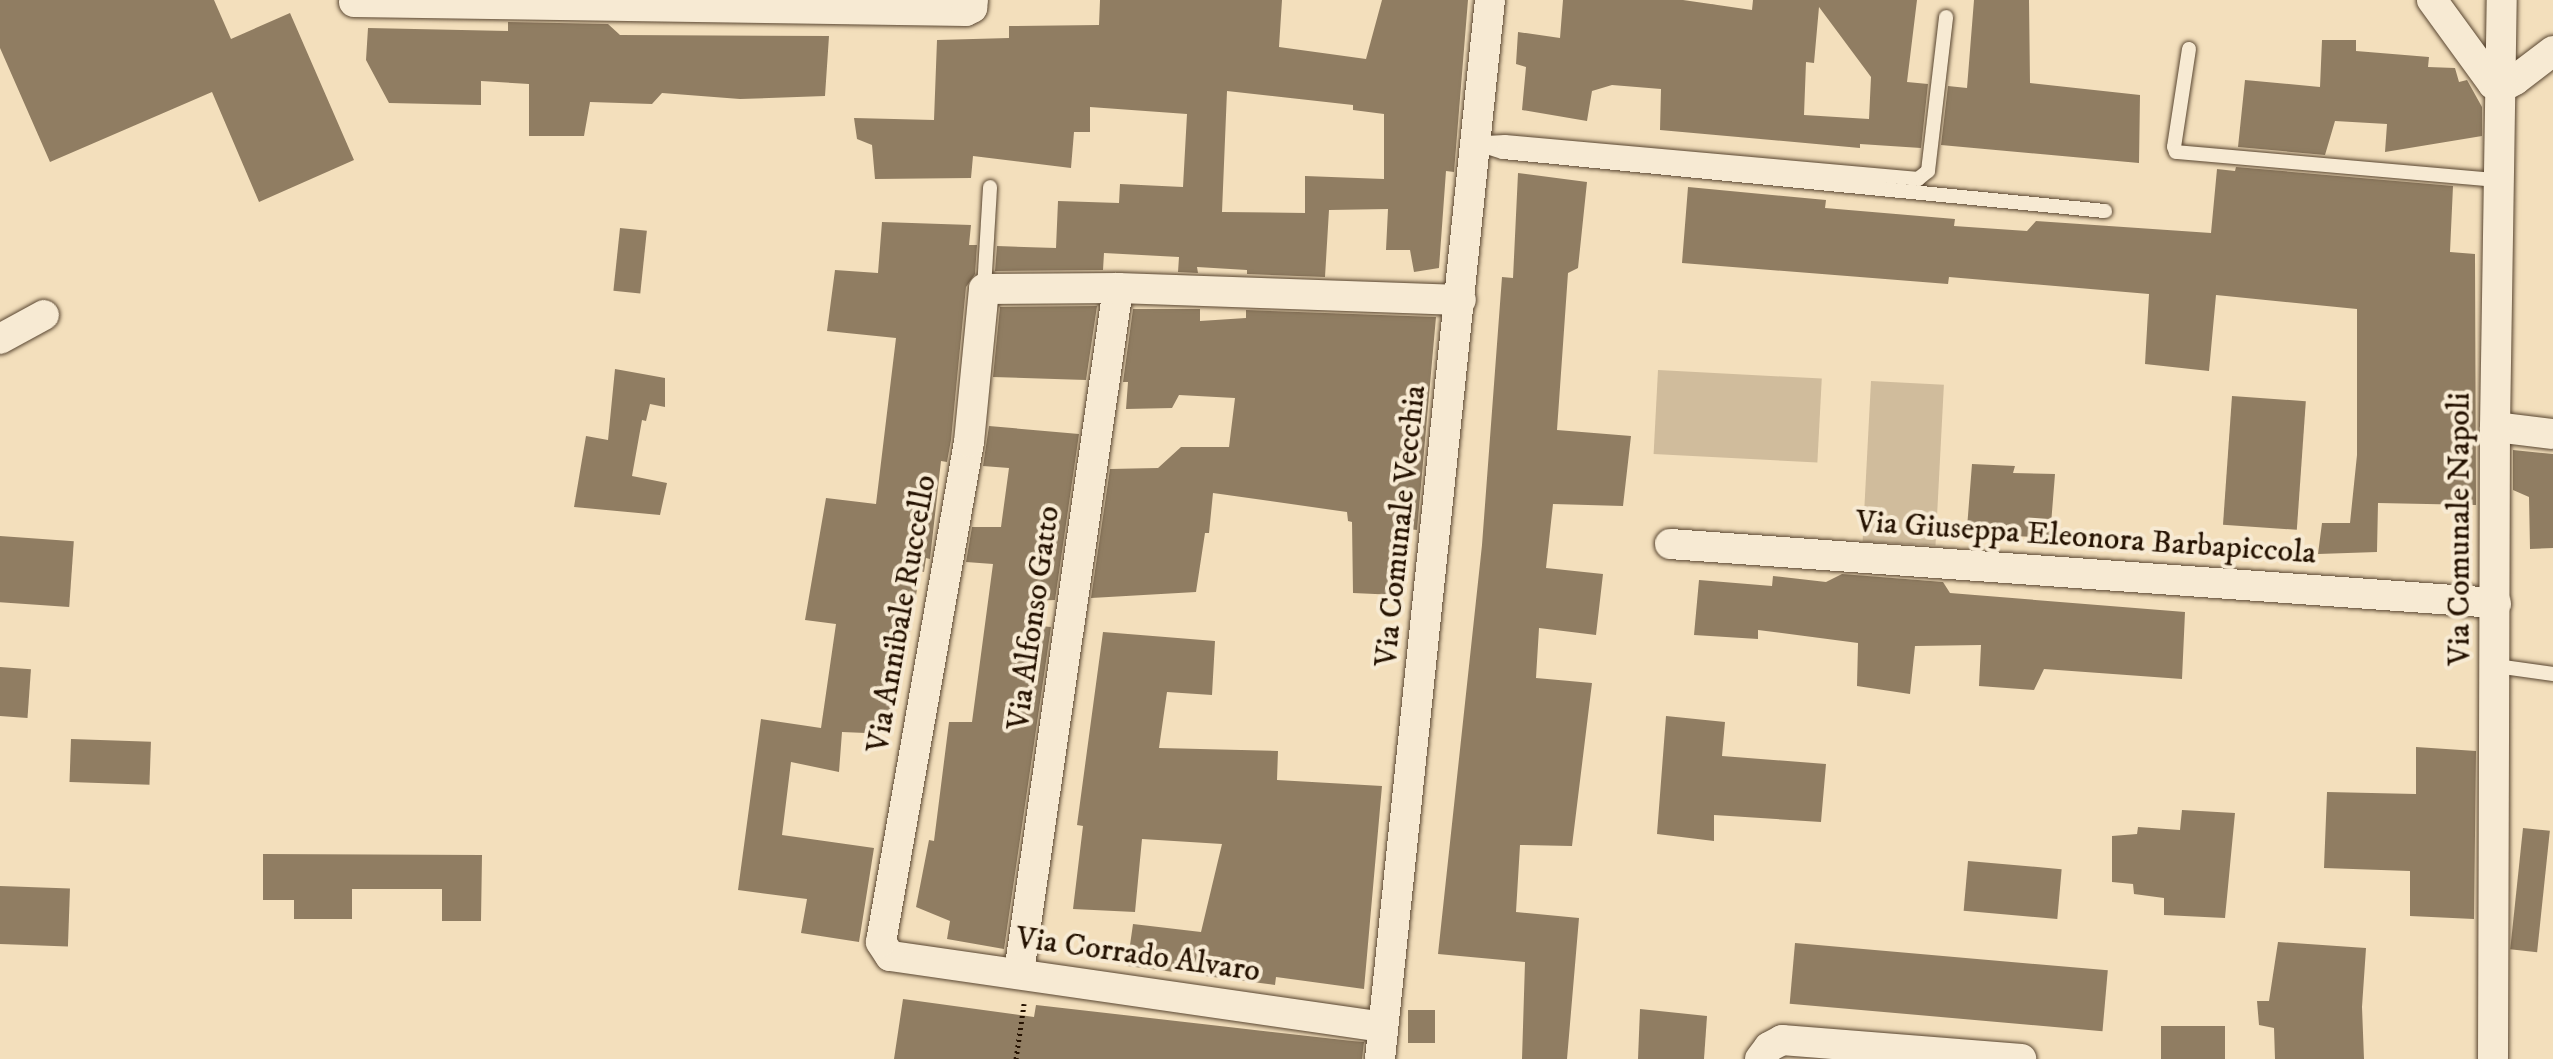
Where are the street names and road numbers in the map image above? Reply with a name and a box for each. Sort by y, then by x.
street label: Via Comunale Vecchia [1367,383,1435,669]
street label: Via Comunale Napoli [2441,392,2479,666]
street label: Via Annibale Ruccello [859,472,945,756]
street label: Via Alfonso Gatto [999,503,1069,733]
street label: Via Giuseppa Eleonora Barbapiccola [1854,503,2318,573]
street label: Via Corrado Alvaro [1013,919,1263,991]

